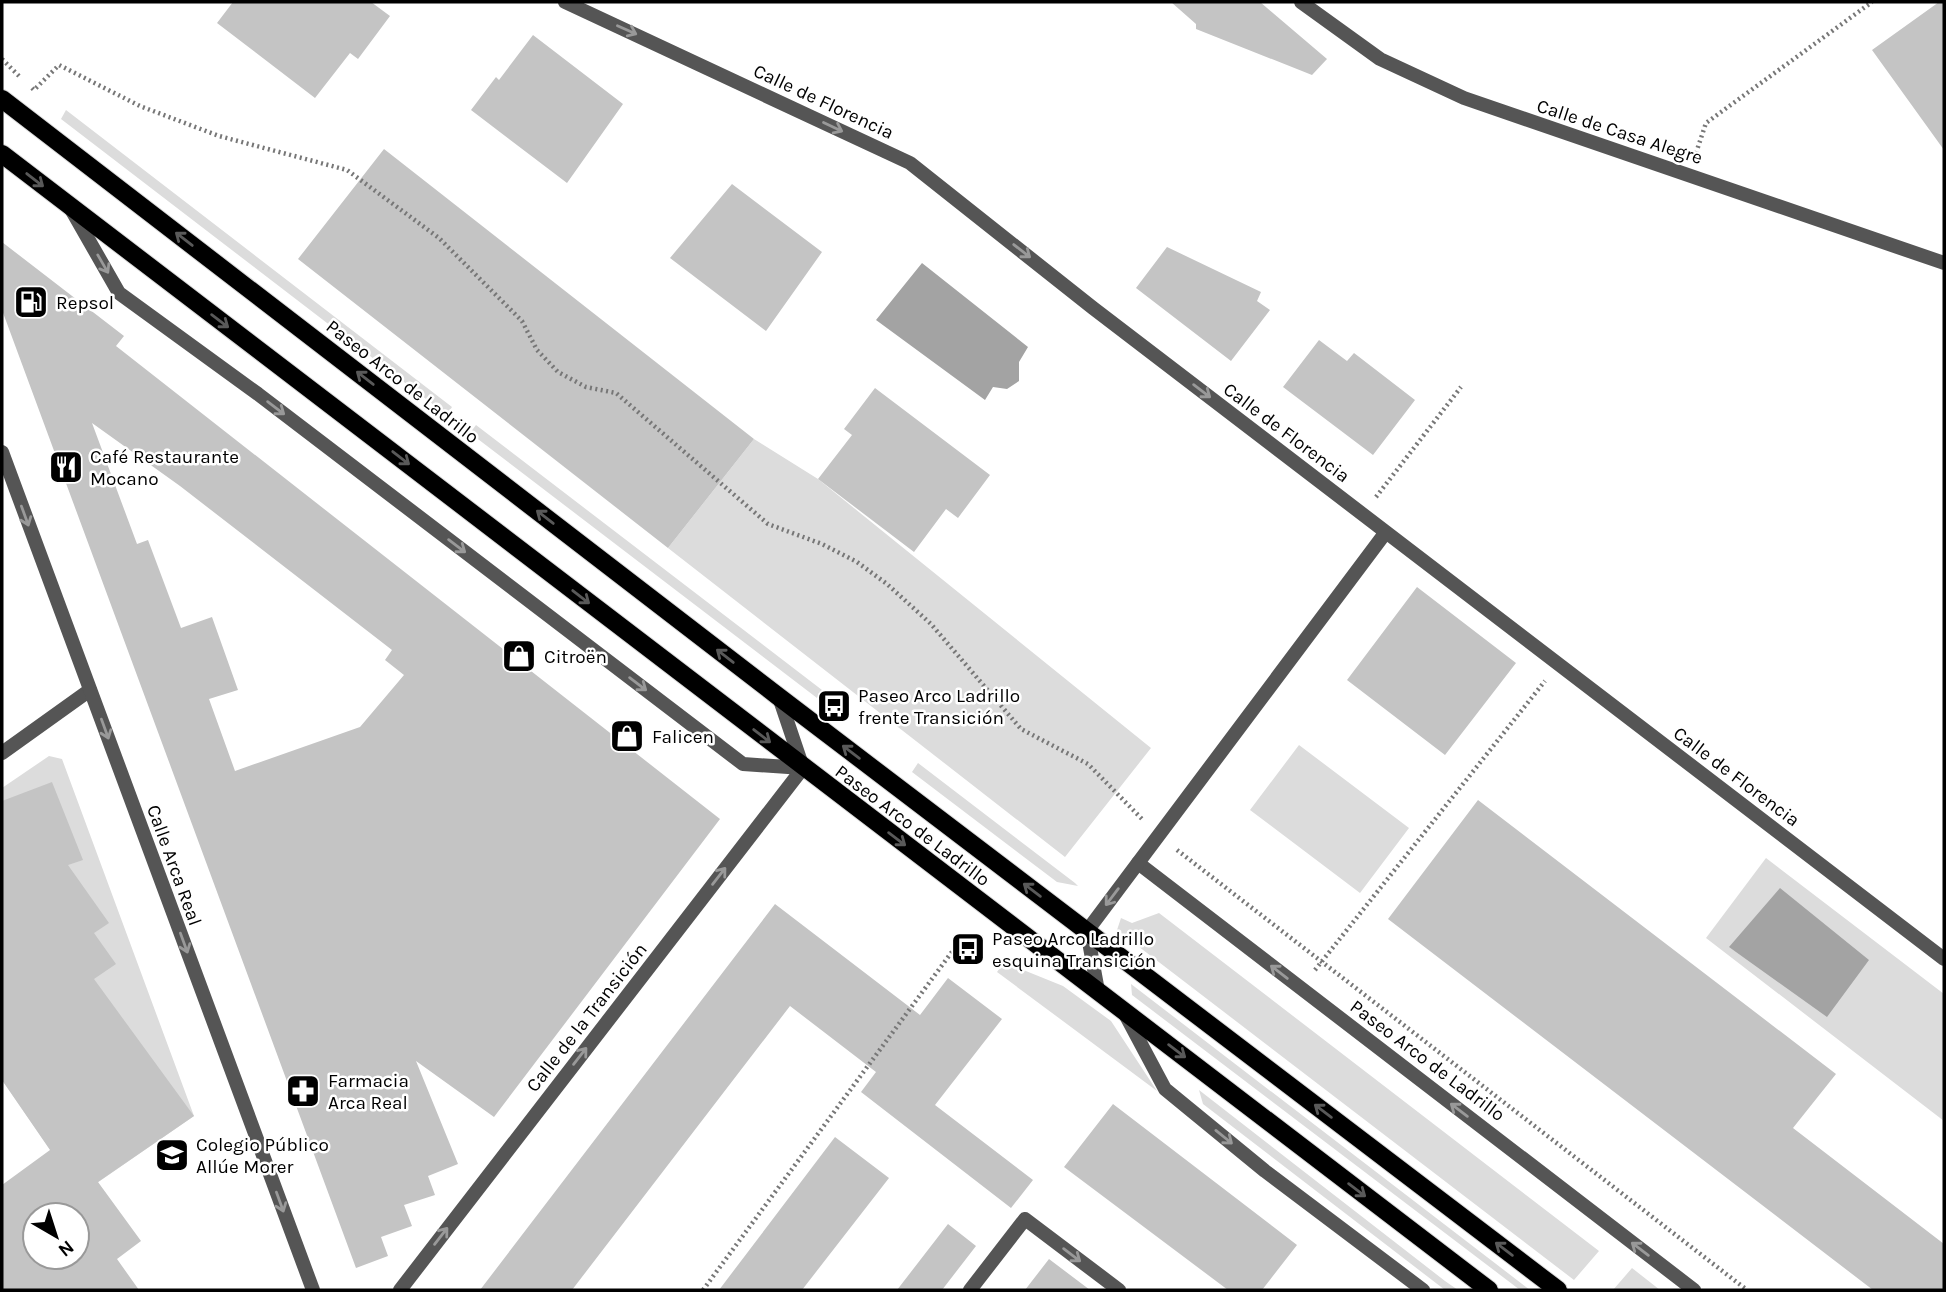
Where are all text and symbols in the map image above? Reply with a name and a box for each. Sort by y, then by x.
one-way arrow [616,24,638,37]
street label: Calle de Florencia [750,60,897,144]
street label: Calle de Casa Alegre [1534,95,1705,169]
one-way arrow [822,120,843,134]
one-way arrow [25,172,44,187]
one-way arrow [176,232,194,247]
one-way arrow [1012,244,1031,259]
one-way arrow [96,254,110,274]
fuel station icon: Repsol [12,283,50,321]
place label: Repsol [56,292,114,314]
one-way arrow [210,313,229,328]
street label: Paseo Arco de Ladrillo [322,315,483,448]
one-way arrow [356,370,374,385]
street label: Calle de Florencia [1219,378,1354,487]
one-way arrow [1192,383,1211,398]
one-way arrow [266,400,285,415]
place label: Café Restaurante Mocano [90,446,239,490]
restaurant icon: Café Restaurante Mocano [47,448,85,486]
one-way arrow [391,451,410,466]
one-way arrow [20,505,32,527]
one-way arrow [536,509,554,524]
one-way arrow [447,538,466,553]
one-way arrow [572,590,590,605]
shop icon: Citroën [500,637,538,675]
place label: Citroën [544,646,607,668]
one-way arrow [716,648,735,663]
one-way arrow [628,676,646,691]
place label: Paseo Arco Ladrillo frente Transición [858,685,1020,729]
bus stop icon: Paseo Arco Ladrillo frente Transición [815,687,853,725]
shop icon: Falicen [608,717,646,755]
one-way arrow [100,718,112,740]
street label: Calle de Florencia [1669,722,1804,831]
place label: Falicen [652,726,714,748]
one-way arrow [752,729,770,744]
one-way arrow [843,745,861,760]
street label: Paseo Arco de Ladrillo [831,761,994,891]
street label: Calle Arca Real [142,802,206,929]
one-way arrow [887,831,906,846]
one-way arrow [711,867,726,885]
one-way arrow [1023,883,1042,898]
one-way arrow [1105,887,1120,906]
place label: Paseo Arco Ladrillo esquina Transición [992,928,1156,972]
bus stop icon: Paseo Arco Ladrillo esquina Transición [949,930,987,968]
one-way arrow [179,931,191,953]
street label: Calle de la Transición [522,939,652,1096]
one-way arrow [1270,964,1288,979]
street label: Paseo Arco de Ladrillo [1346,996,1509,1126]
one-way arrow [1167,1044,1185,1059]
one-way arrow [573,1047,588,1066]
place label: Farmacia Arca Real [328,1070,409,1114]
pharmacy icon: Farmacia Arca Real [284,1072,322,1110]
one-way arrow [1450,1103,1469,1118]
one-way arrow [1314,1104,1333,1118]
one-way arrow [1214,1130,1232,1145]
place label: Colegio Público Allúe Morer [196,1134,329,1178]
school or university icon: Colegio Público Allúe Morer [153,1136,191,1174]
one-way arrow [1348,1182,1366,1197]
one-way arrow [275,1190,287,1212]
north arrow [21,1201,91,1271]
one-way arrow [434,1227,449,1246]
text: N [54,1236,78,1261]
one-way arrow [1495,1241,1514,1256]
one-way arrow [1631,1241,1650,1256]
one-way arrow [1062,1247,1081,1262]

